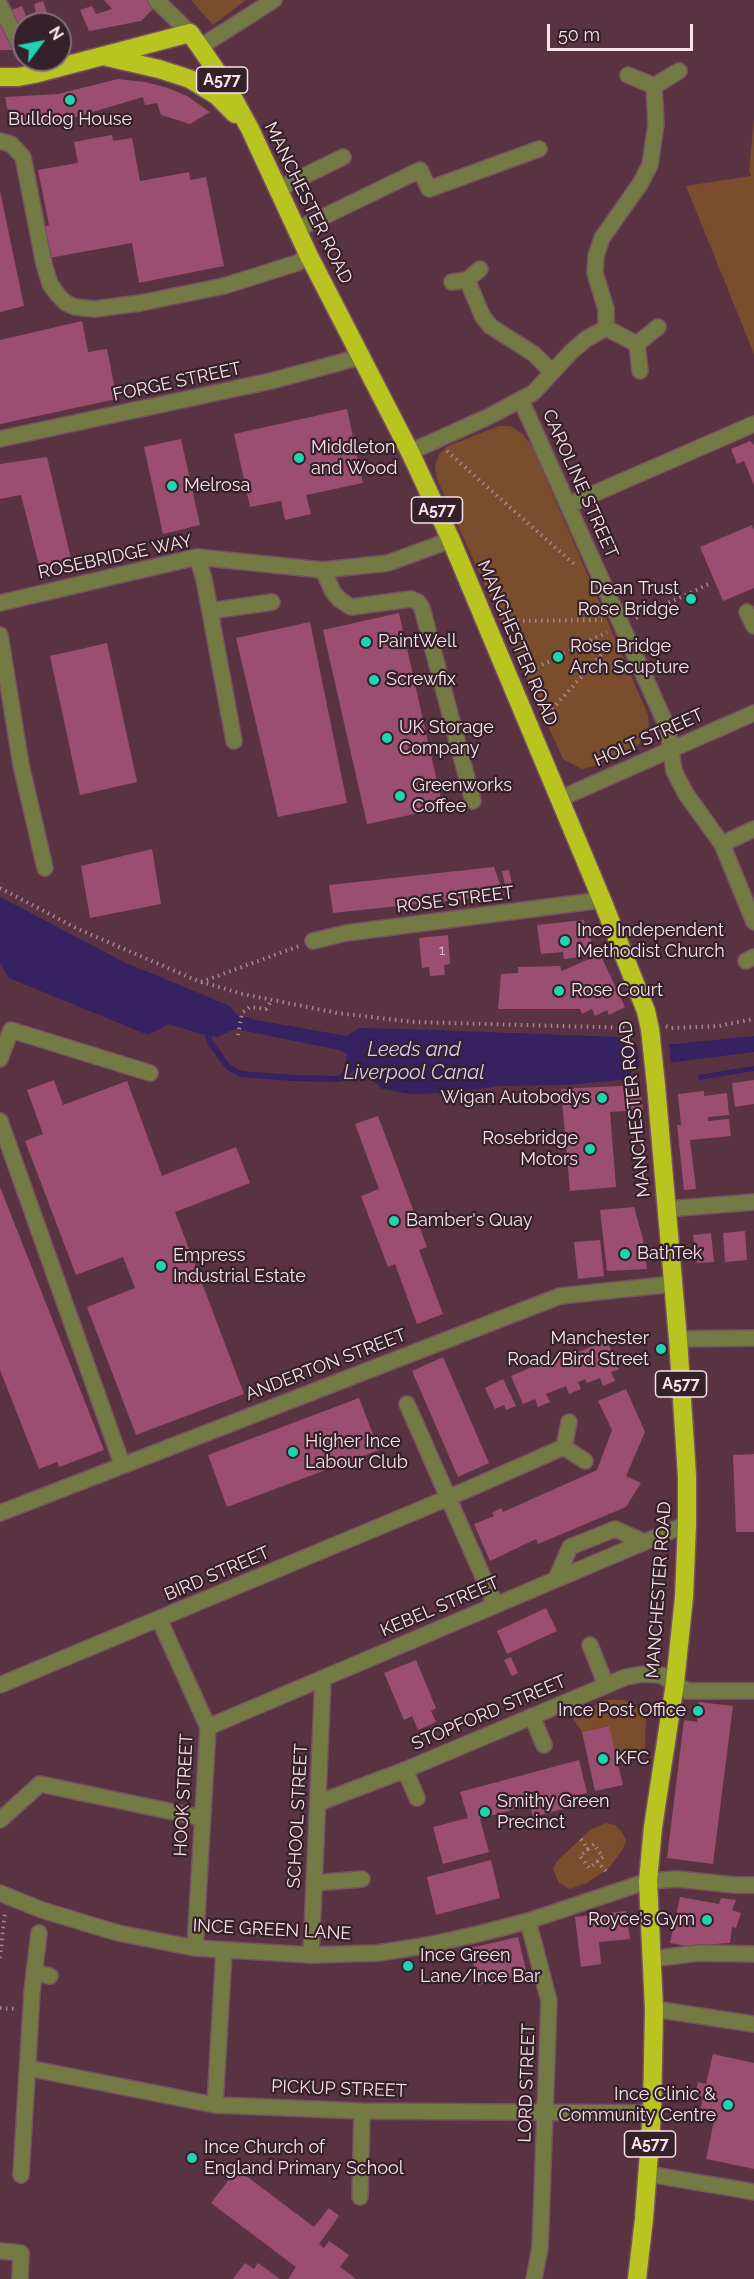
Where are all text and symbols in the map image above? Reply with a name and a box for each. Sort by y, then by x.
north arrow [12,12,72,72]
scale bar [550,12,696,50]
text: N [45,23,67,43]
text: 50 m [558,24,600,45]
road number: A577 [196,67,248,93]
marker: Bulldog House [63,93,77,107]
place label: Bulldog House [8,109,132,131]
street label: MANCHESTER ROAD [259,119,357,287]
street label: FORGE STREET [111,358,243,406]
street label: CAROLINE STREET [537,406,623,562]
place label: Middleton and Wood [311,437,397,480]
marker: Middleton and Wood [292,451,306,465]
place label: Melrosa [184,475,250,497]
marker: Melrosa [165,479,179,493]
road number: A577 [412,497,462,523]
street label: ROSEBRIDGE WAY [36,530,194,584]
street label: MANCHESTER ROAD [472,557,562,729]
place label: Dean Trust Rose Bridge [578,578,679,620]
marker: Dean Trust Rose Bridge [684,592,698,606]
place label: PaintWell [378,631,457,653]
marker: PaintWell [359,635,373,649]
place label: Rose Bridge Arch Scupture [570,636,689,678]
marker: Rose Bridge Arch Scupture [551,650,565,664]
place label: Screwfix [386,669,456,691]
marker: Screwfix [367,673,381,687]
street label: HOLT STREET [591,704,707,772]
place label: UK Storage Company [399,717,494,760]
marker: UK Storage Company [380,731,394,745]
place label: Greenworks Coffee [412,775,512,818]
marker: Greenworks Coffee [393,789,407,803]
street label: ROSE STREET [395,882,515,918]
place label: Ince Independent Methodist Church [577,920,725,962]
marker: Ince Independent Methodist Church [558,934,572,948]
house number: 1 [439,941,445,959]
place label: Rose Court [571,980,663,1002]
marker: Rose Court [552,984,566,998]
street label: MANCHESTER ROAD [615,1020,655,1198]
water label: Leeds and Liverpool Canal [343,1038,485,1085]
place label: Wigan Autobodys [441,1087,590,1109]
marker: Wigan Autobodys [595,1091,609,1105]
place label: Rosebridge Motors [482,1128,578,1170]
marker: Rosebridge Motors [583,1142,597,1156]
place label: Bamber's Quay [406,1210,532,1232]
marker: Bamber's Quay [387,1214,401,1228]
place label: BathTek [637,1243,702,1265]
place label: Empress Industrial Estate [173,1245,306,1288]
marker: BathTek [618,1247,632,1261]
marker: Empress Industrial Estate [154,1259,168,1273]
street label: ANDERTON STREET [242,1324,410,1406]
place label: Manchester Road/Bird Street [507,1328,649,1370]
marker: Manchester Road/Bird Street [654,1342,668,1356]
road number: A577 [656,1371,706,1397]
place label: Higher Ince Labour Club [305,1431,408,1474]
marker: Higher Ince Labour Club [286,1445,300,1459]
street label: MANCHESTER ROAD [642,1501,676,1679]
street label: BIRD STREET [161,1542,273,1606]
street label: KEBEL STREET [377,1572,503,1642]
street label: STOPFORD STREET [408,1671,570,1755]
place label: Ince Post Office [558,1700,686,1722]
marker: Ince Post Office [691,1704,705,1718]
street label: HOOK STREET [170,1733,198,1857]
street label: SCHOOL STREET [283,1743,313,1889]
place label: KFC [615,1748,649,1770]
marker: KFC [596,1752,610,1766]
place label: Smithy Green Precinct [497,1791,610,1834]
marker: Smithy Green Precinct [478,1805,492,1819]
place label: Royce's Gym [588,1909,695,1931]
marker: Royce's Gym [700,1913,714,1927]
street label: INCE GREEN LANE [192,1915,352,1945]
place label: Ince Green Lane/Ince Bar [420,1945,540,1988]
marker: Ince Green Lane/Ince Bar [401,1959,415,1973]
street label: LORD STREET [514,2023,540,2143]
street label: PICKUP STREET [271,2076,407,2102]
place label: Ince Clinic & Community Centre [558,2084,716,2126]
marker: Ince Clinic & Community Centre [721,2098,735,2112]
road number: A577 [624,2131,676,2157]
place label: Ince Church of England Primary School [204,2137,404,2180]
marker: Ince Church of England Primary School [185,2151,199,2165]

